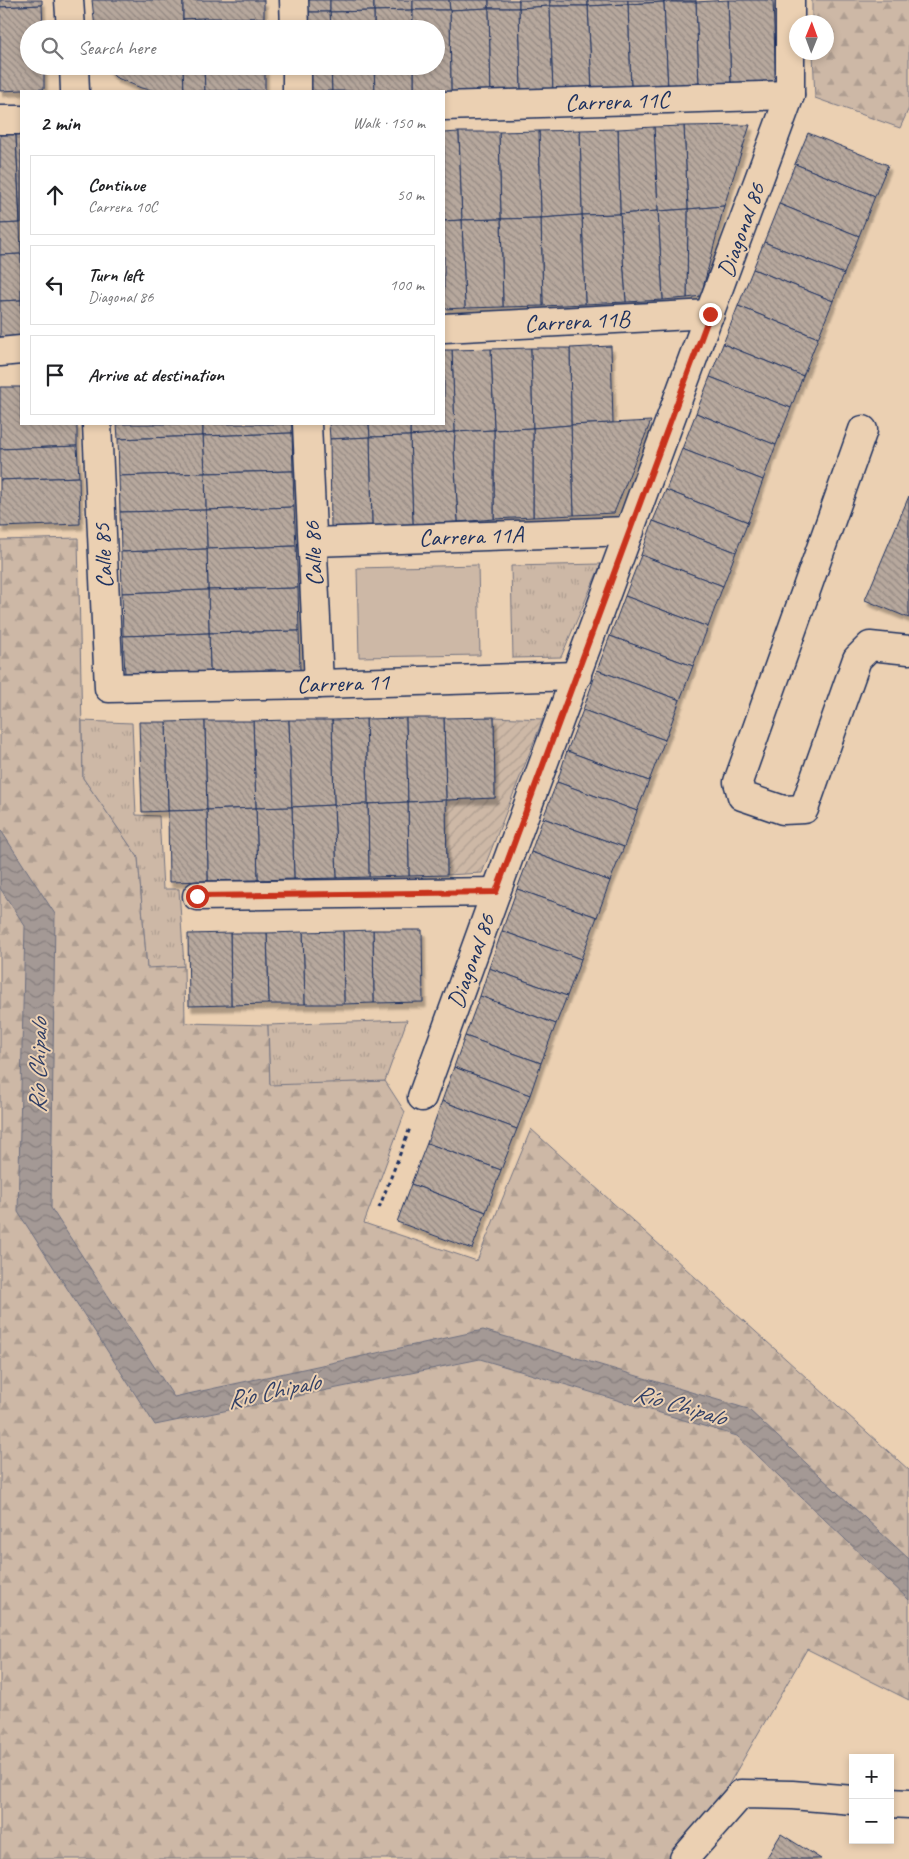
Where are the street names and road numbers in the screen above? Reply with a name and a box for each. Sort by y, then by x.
street label: Carrera 11C [564,84,672,118]
street label: Diagonal 86 [710,178,772,281]
street label: Carrera 11B [524,303,632,339]
street label: Calle 86 [296,519,330,587]
street label: Carrera 11A [418,519,525,553]
street label: Calle 85 [86,521,120,589]
street label: Carrera 11 [296,666,391,700]
street label: Diagonal 86 [440,909,502,1012]

